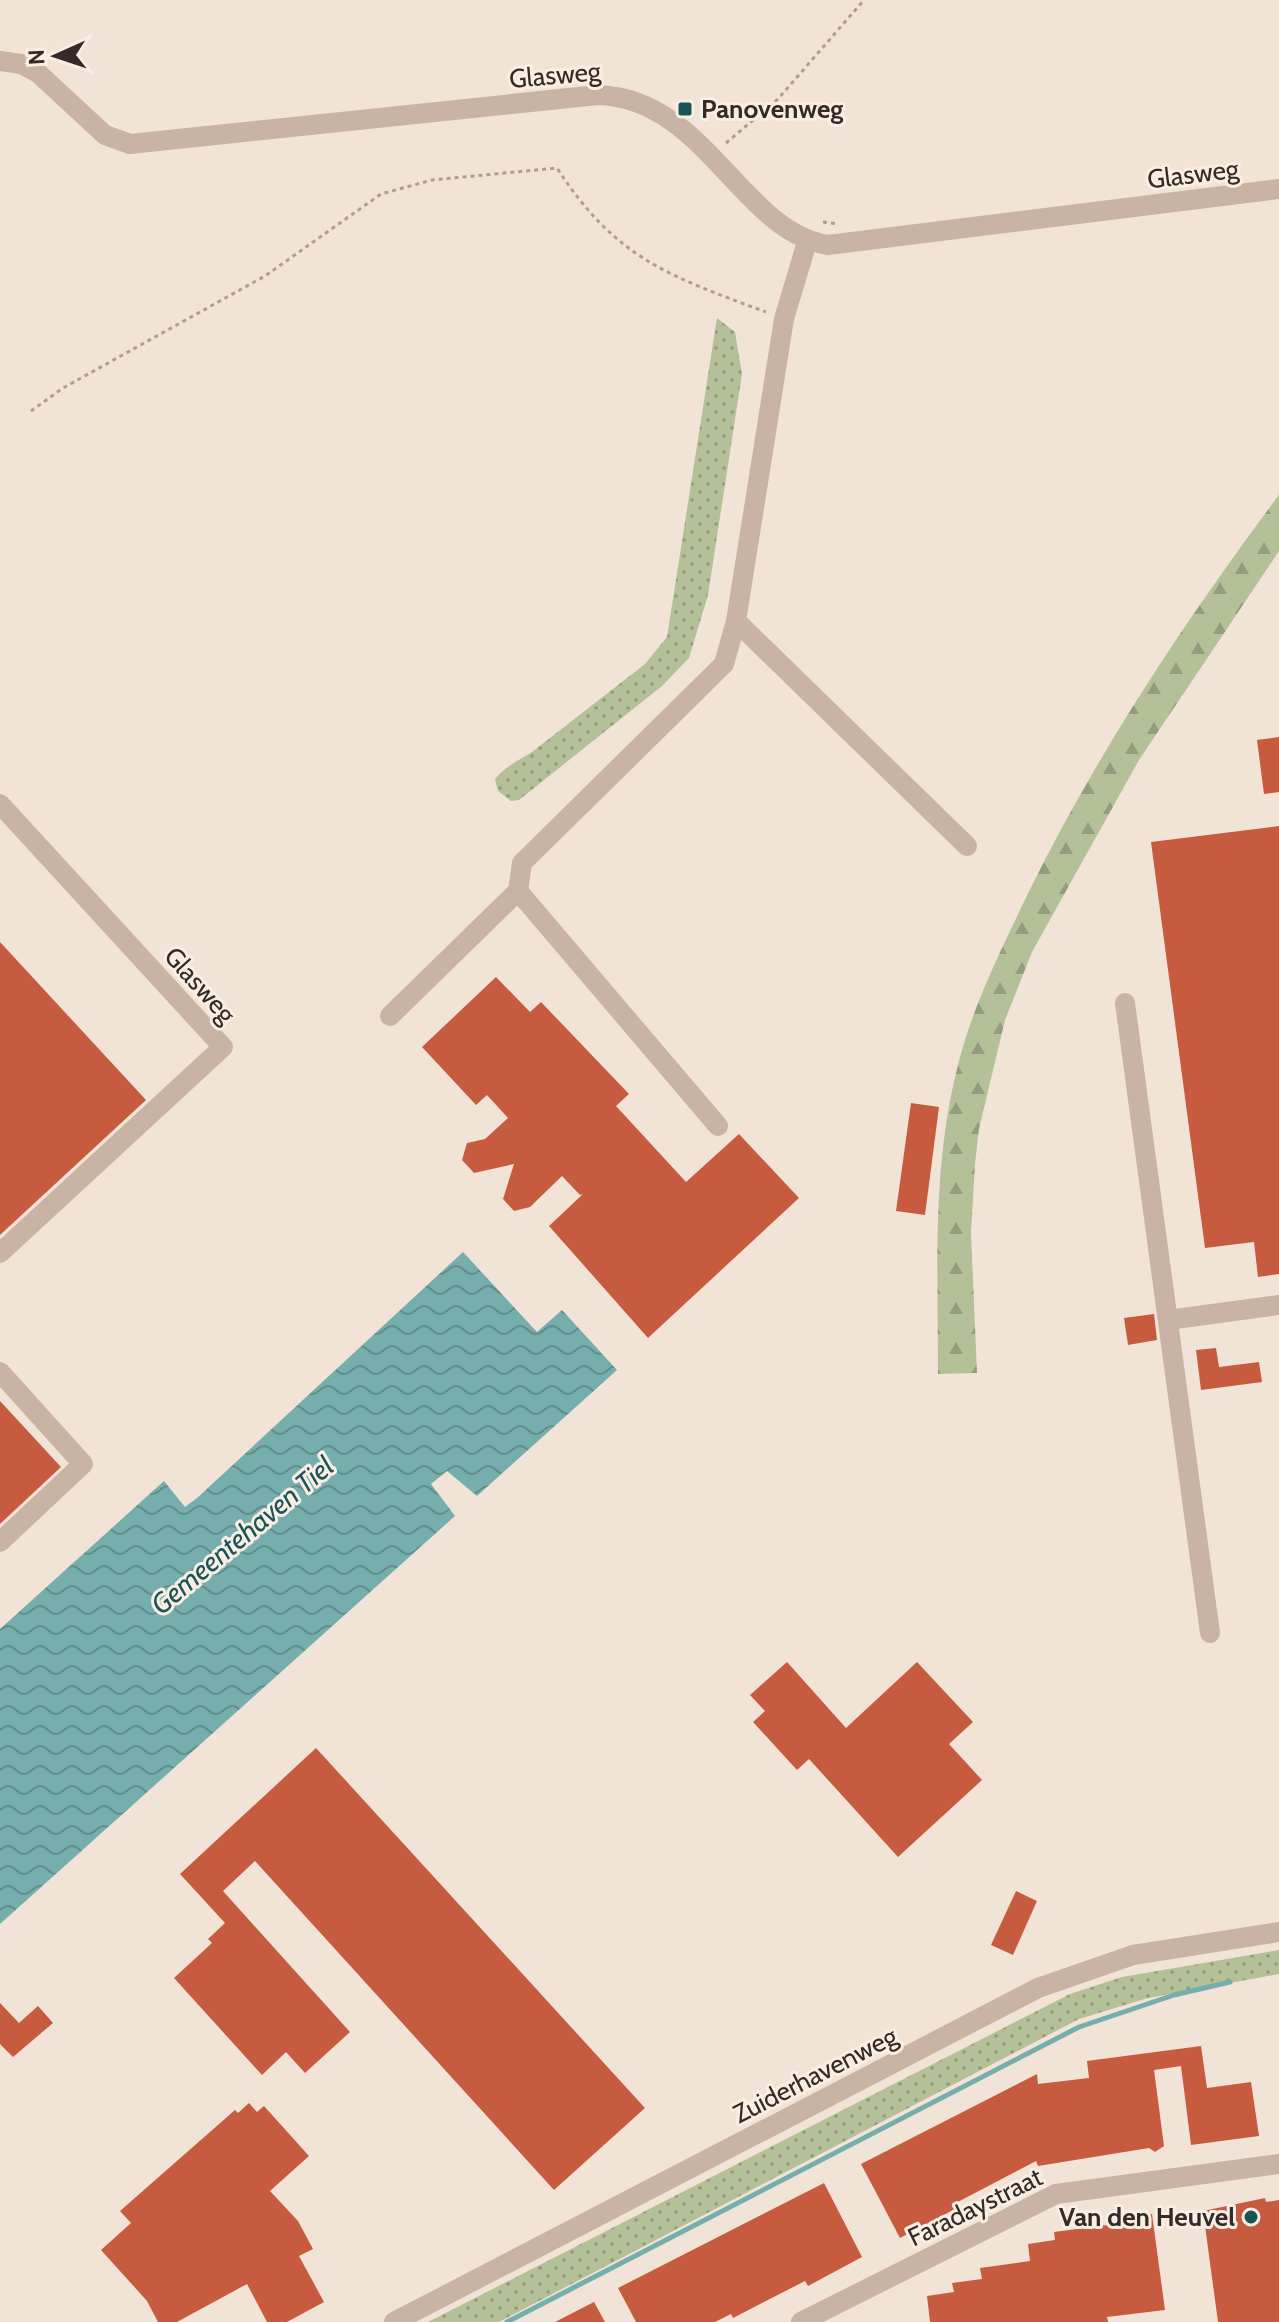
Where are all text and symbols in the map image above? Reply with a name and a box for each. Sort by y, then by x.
north arrow [16,16,96,96]
text: N [23,49,50,65]
street label: Glasweg [508,55,603,95]
place label: Panovenweg [701,93,843,125]
marker: Panovenweg [676,100,694,118]
street label: Glasweg [1146,152,1241,195]
street label: Glasweg [157,940,243,1031]
water label: Gemeentehaven Tiel [144,1448,341,1621]
street label: Zuiderhavenweg [728,2019,903,2130]
street label: Faradaystraat [903,2161,1048,2253]
place label: Van den Heuvel [1059,2201,1235,2233]
marker: Van den Heuvel [1242,2208,1260,2226]

